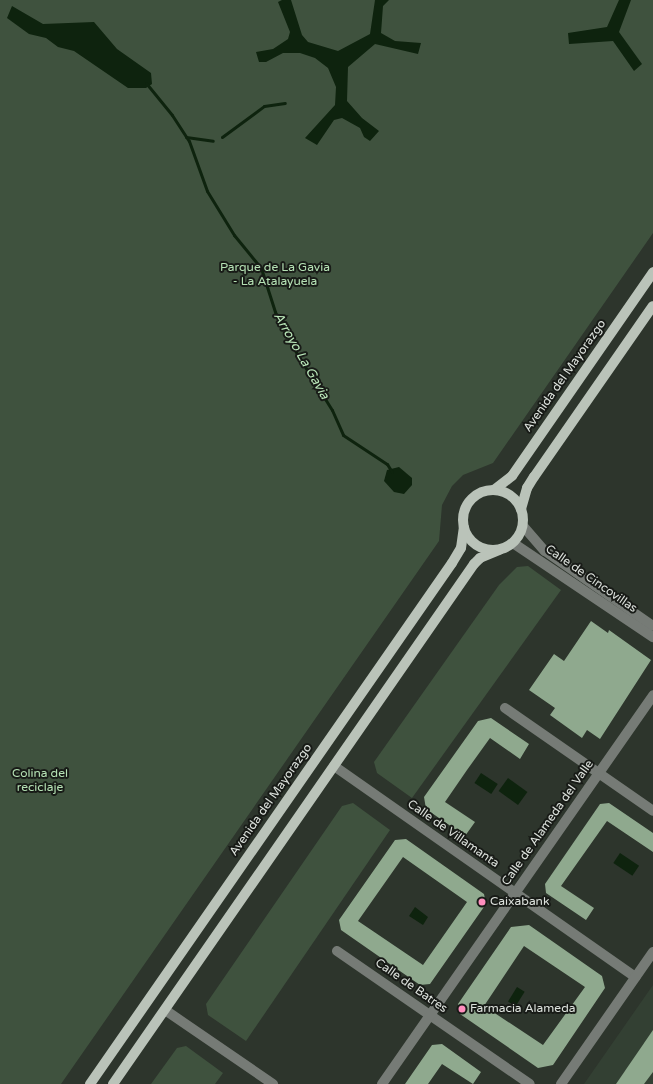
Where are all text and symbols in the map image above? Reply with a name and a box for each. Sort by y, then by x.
park label: Parque de La Gavia - La Atalayuela [220,261,330,289]
water label: Arroyo La Gavia [270,310,332,402]
street label: Avenida del Mayorazgo [521,317,609,435]
street label: Calle de Cincovillas [542,542,640,616]
street label: Avenida del Mayorazgo [227,741,315,859]
street label: Calle de Alameda del Valle [499,757,597,889]
park label: Colina del reciclaje [12,767,68,795]
street label: Calle de Villamanta [404,797,502,871]
place label: Caixabank [490,895,549,909]
marker: Caixabank [477,897,487,907]
street label: Calle de Batres [372,956,450,1016]
place label: Farmacia Alameda [470,1002,575,1016]
marker: Farmacia Alameda [457,1004,467,1014]

